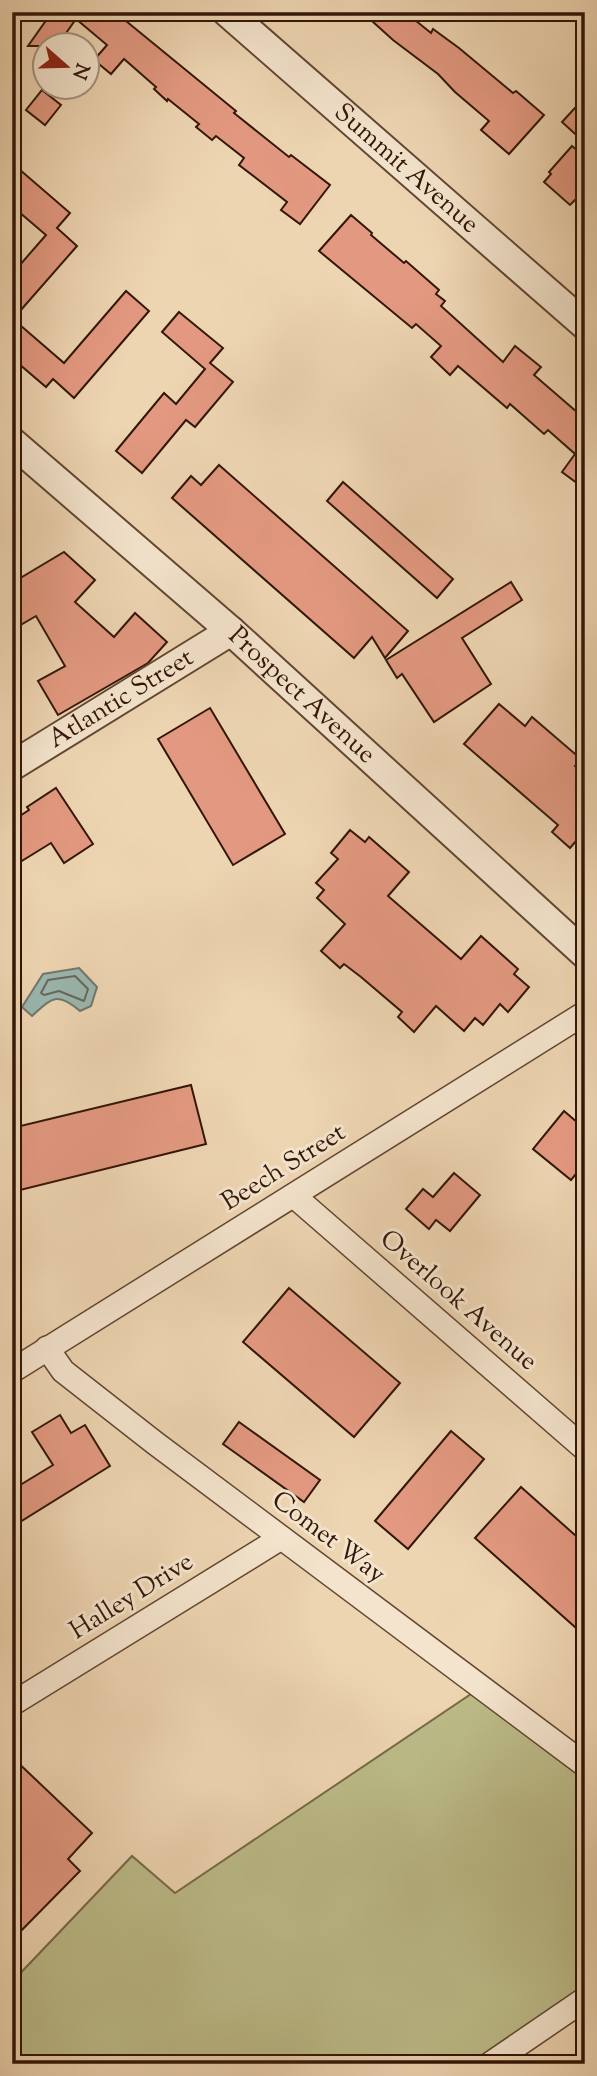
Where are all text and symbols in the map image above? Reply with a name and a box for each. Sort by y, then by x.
north arrow [32,32,102,102]
text: N [64,59,95,83]
street label: Summit Avenue [325,95,487,243]
street label: Prospect Avenue [220,618,384,773]
street label: Atlantic Street [41,640,201,758]
street label: Beech Street [215,1115,353,1221]
street label: Overlook Avenue [371,1222,545,1380]
street label: Comet Way [263,1483,393,1593]
street label: Halley Drive [63,1544,201,1650]

